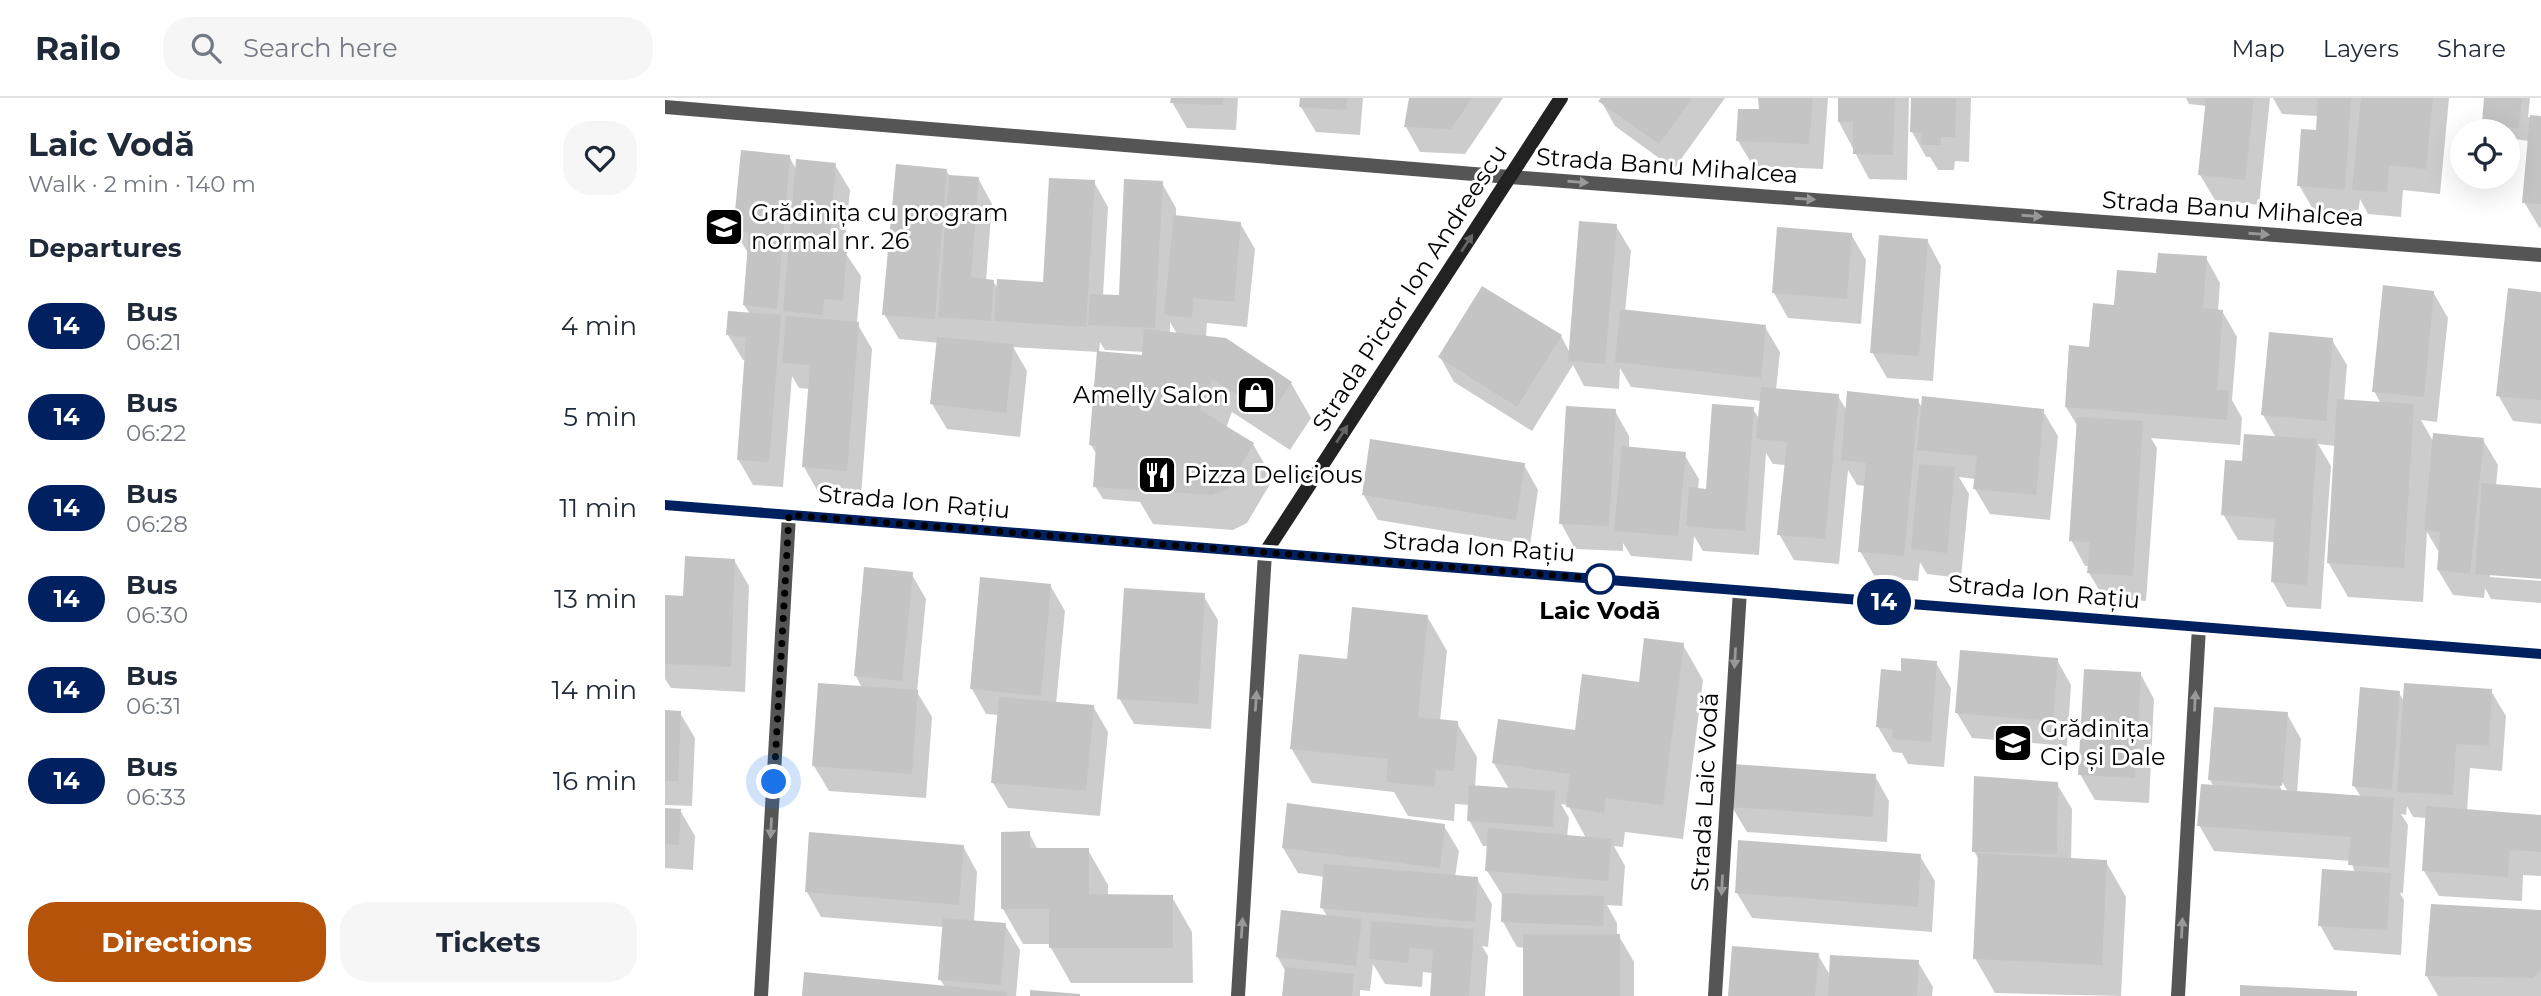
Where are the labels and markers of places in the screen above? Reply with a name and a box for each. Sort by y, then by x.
place label: Grădinița cu program normal nr. 26 [751,198,1009,255]
school or university icon: Grădinița cu program normal nr. 26 [703,206,745,248]
shop icon: Amelly Salon [1235,374,1277,416]
place label: Amelly Salon [1073,380,1229,409]
restaurant icon: Pizza Delicious [1136,454,1178,496]
place label: Pizza Delicious [1184,460,1363,489]
marker: Laic Vodă [1585,564,1615,594]
place label: Laic Vodă [1539,596,1661,625]
place label: Grădinița Cip și Dale [2040,714,2165,771]
school or university icon: Grădinița Cip și Dale [1992,722,2034,764]

